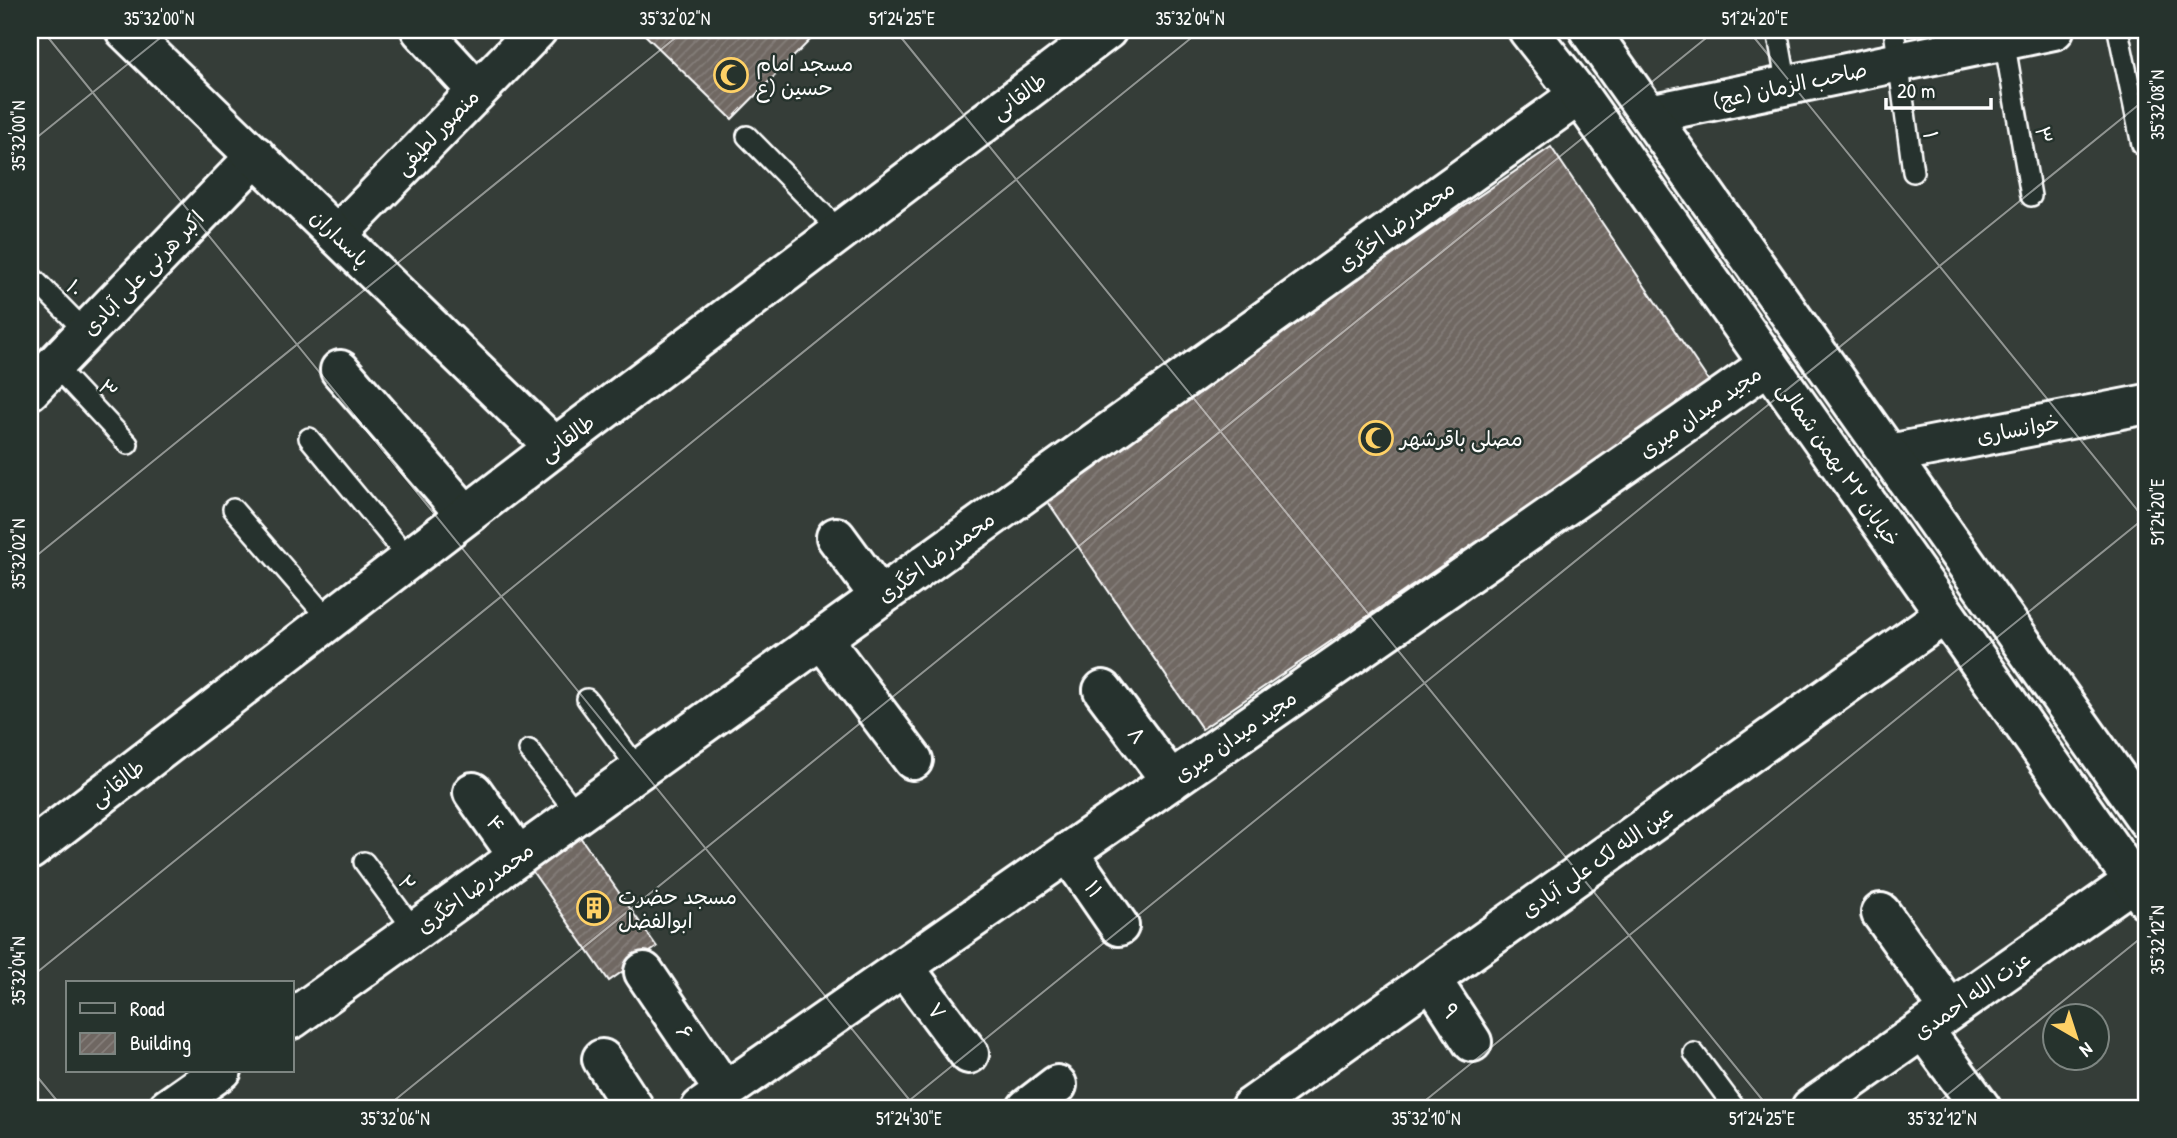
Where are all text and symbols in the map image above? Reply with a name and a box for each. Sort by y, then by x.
text: 35°32'00"N [124,6,194,31]
text: 35°32'02"N [640,6,710,31]
text: 51°24'25"E [869,6,935,31]
text: 35°32'04"N [1155,6,1225,31]
text: 51°24'20"E [1722,6,1788,31]
place label: مسجد امام حسین (ع [756,49,853,103]
street label: صاحب الزمان (عج) [1710,55,1870,115]
mosque icon: مسجد امام حسین (ع [712,56,750,94]
street label: طالقانی [985,66,1053,126]
scale bar [1886,66,1992,110]
text: 35°32'08"N [2145,70,2170,140]
text: 20 m [1897,76,1935,105]
street label: منصور لطیفی [388,82,486,182]
text: 35°32'00"N [6,101,31,171]
street label: ۳ [2028,124,2060,146]
street label: ۱ [1916,129,1946,141]
street label: محمدرضا اخگری [1331,173,1461,279]
street label: پاسداران [304,203,376,273]
street label: اکبر هرنی علی آبادی [76,204,210,342]
street label: ۱۰ [60,273,90,303]
street label: مجید میدان میری [1633,359,1767,465]
street label: ۳ [92,373,124,405]
street label: خیابان ۲۲ بهمن شمالی [1771,376,1907,552]
street label: خوانساری [1974,407,2062,451]
street label: طالقانی [533,408,601,468]
mosque icon: مصلی باقرشهر [1357,419,1395,457]
place label: مصلی باقرشهر [1398,424,1523,453]
text: 51°24'20"E [2145,479,2170,545]
street label: محمدرضا اخگری [871,504,1001,610]
text: 35°32'02"N [6,519,31,589]
street label: مجید میدان میری [1168,683,1302,789]
street label: ۸ [1121,720,1153,750]
street label: طالقانی [83,752,151,814]
street label: عین الله لک علی آبادی [1515,798,1679,924]
street label: ۴ [480,809,512,839]
street label: محمدرضا اخگری [410,835,540,941]
street label: ۲ [391,869,423,897]
street label: ۱۱ [1078,874,1110,904]
place label: مسجد حضرت ابوالفضل [618,882,737,935]
building icon: مسجد حضرت ابوالفضل [575,889,613,927]
text: 35°32'12"N [2145,905,2170,975]
text: 35°32'04"N [6,936,31,1006]
street label: عزت الله احمدی [1908,944,2036,1046]
legend [66,981,294,1072]
text: Road [130,994,164,1023]
street label: ۷ [921,996,953,1026]
street label: ۹ [1435,997,1467,1025]
north arrow [2040,1002,2110,1072]
street label: ۶ [669,1019,701,1045]
text: Building [130,1028,191,1057]
text: N [2075,1037,2099,1063]
text: 35°32'06"N [360,1106,430,1131]
text: 51°24'30"E [876,1106,942,1131]
text: 35°32'10"N [1392,1106,1460,1131]
text: 51°24'25"E [1729,1106,1795,1131]
text: 35°32'12"N [1907,1106,1977,1131]

